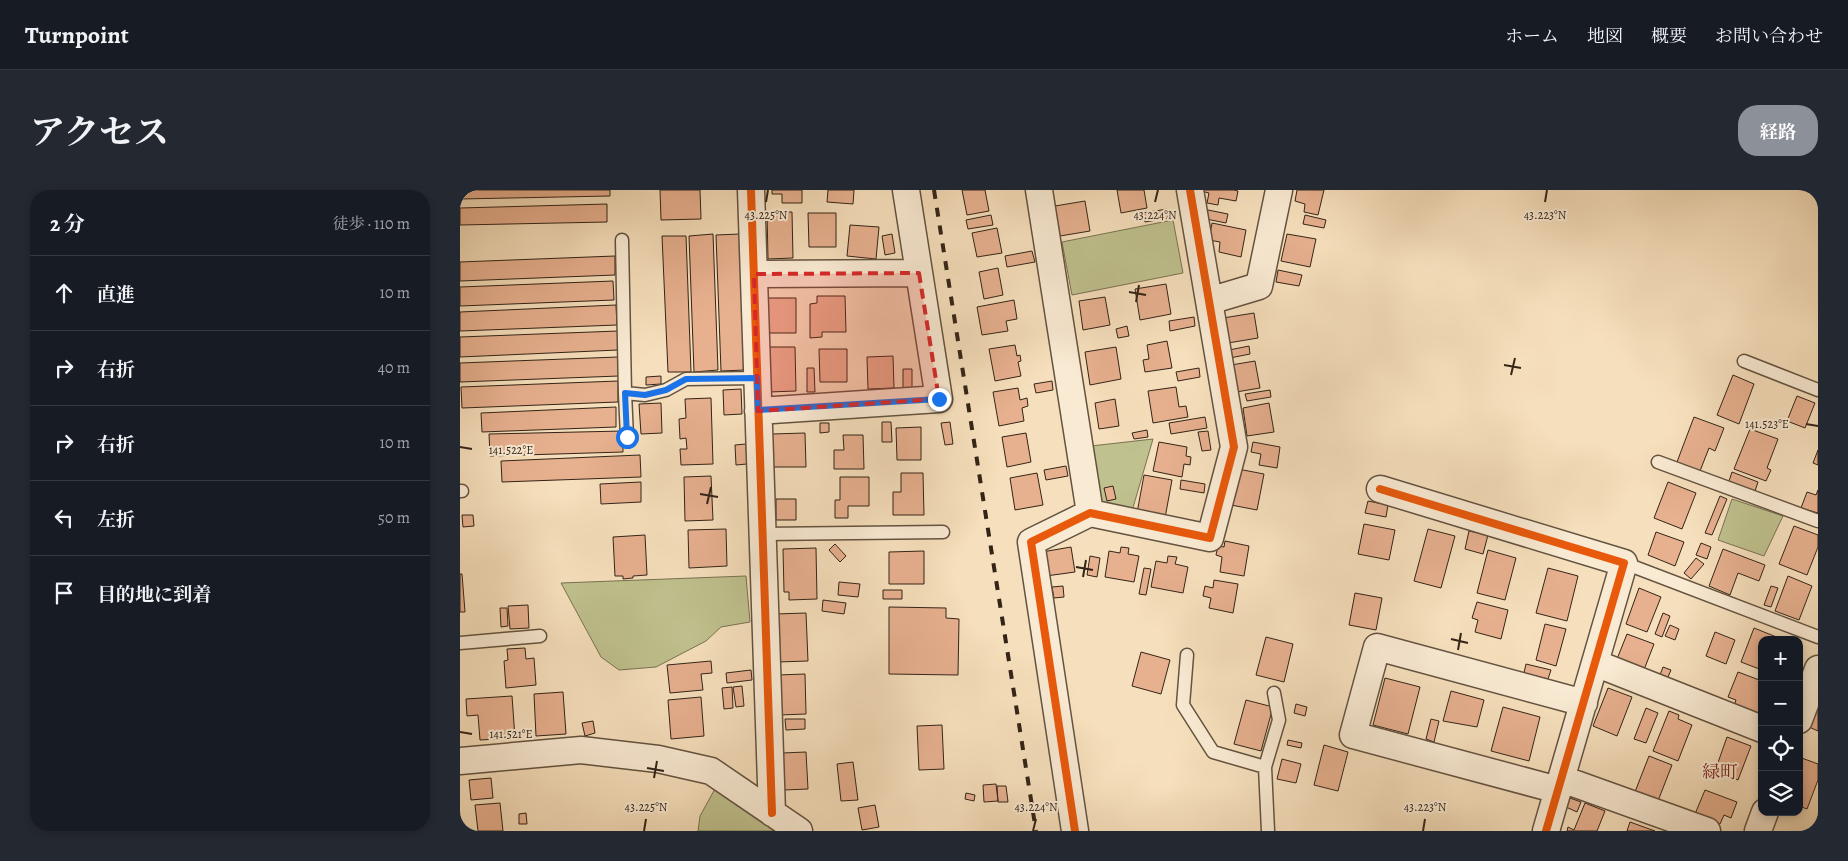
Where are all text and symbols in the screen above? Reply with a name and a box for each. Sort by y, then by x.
text: Turnpoint [25,19,129,51]
text: ホーム [1505,24,1559,48]
text: 地図 [1587,24,1623,48]
text: 概要 [1651,24,1687,48]
text: お問い合わせ [1715,24,1823,48]
button: 経路 [1738,105,1818,156]
text: アクセス [30,108,169,156]
text: 43.225°N [745,207,788,223]
text: 43.224°N [1133,207,1177,223]
text: 43.223°N [1524,207,1567,223]
text: 2 分 [50,210,85,238]
text: 徒歩 · 110 m [333,213,410,235]
icon: ahead [50,279,78,307]
text: 直進 [97,282,135,308]
text: 10 m [380,282,410,304]
icon: right [50,354,78,382]
text: 右折 [97,357,135,383]
text: 40 m [378,357,410,379]
route end [928,388,951,411]
text: 141.523°E [1745,416,1789,432]
route start [616,426,639,449]
icon: right [50,429,78,457]
text: 右折 [97,432,135,458]
text: 10 m [380,432,410,454]
text: 141.522°E [489,442,533,458]
icon: left [50,504,78,532]
text: 左折 [97,507,135,533]
text: 50 m [378,507,410,529]
icon: arrive [50,579,78,607]
text: 目的地に到着 [97,582,211,608]
map controls [1758,636,1803,816]
button: + [1758,636,1803,681]
button: − [1758,681,1803,726]
text: 141.521°E [490,726,532,742]
button: locate [1758,726,1803,771]
district label: 緑町 [1702,760,1738,784]
button: layers [1758,771,1803,816]
text: 43.225°N [625,799,668,815]
text: 43.224°N [1014,799,1058,815]
text: 43.223°N [1404,799,1447,815]

